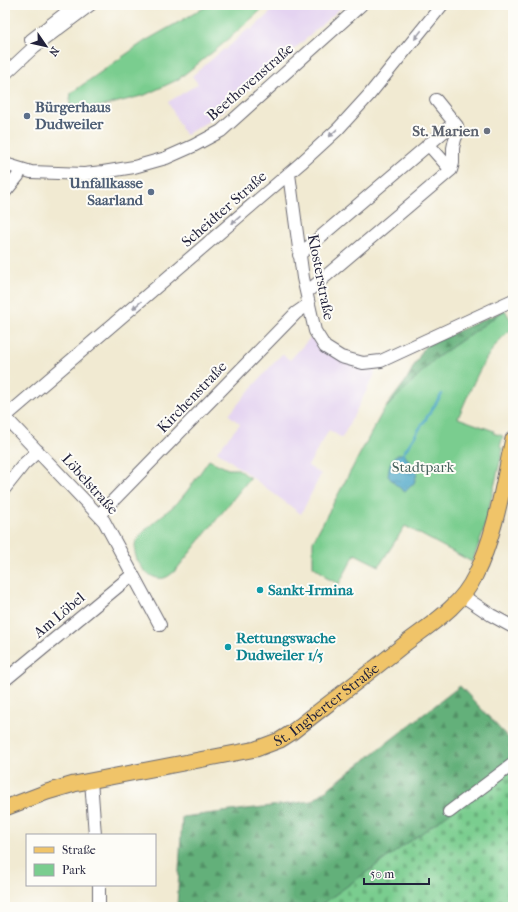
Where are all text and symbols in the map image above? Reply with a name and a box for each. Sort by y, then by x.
north arrow [26,26,66,66]
one-way arrow [414,30,422,41]
street label: Beethovenstraße [203,39,297,124]
text: N [46,44,62,59]
place label: Bürgerhaus Dudweiler [35,98,111,133]
marker: Bürgerhaus Dudweiler [22,111,32,121]
place label: St. Marien [412,122,479,140]
marker: St. Marien [482,126,492,136]
one-way arrow [328,129,338,138]
street label: Scheidter Straße [178,167,271,251]
place label: Unfallkasse Saarland [68,174,144,209]
marker: Unfallkasse Saarland [146,187,156,197]
one-way arrow [230,215,241,224]
street label: Klosterstraße [304,233,338,322]
one-way arrow [132,300,143,309]
street label: Kirchenstraße [153,357,231,437]
street label: Löbelstraße [58,450,122,519]
park label: Stadtpark [392,458,455,476]
place label: Sankt-Irmina [268,581,354,599]
marker: Sankt-Irmina [255,585,265,595]
street label: Am Löbel [29,588,88,642]
place label: Rettungswache Dudweiler 1/5 [236,629,336,664]
marker: Rettungswache Dudweiler 1/5 [223,642,233,652]
street label: St. Ingberter Straße [271,659,383,751]
legend [26,834,156,886]
text: Straße [62,843,96,857]
scale bar [364,860,429,886]
text: Park [62,863,87,877]
text: 50 m [370,867,394,881]

